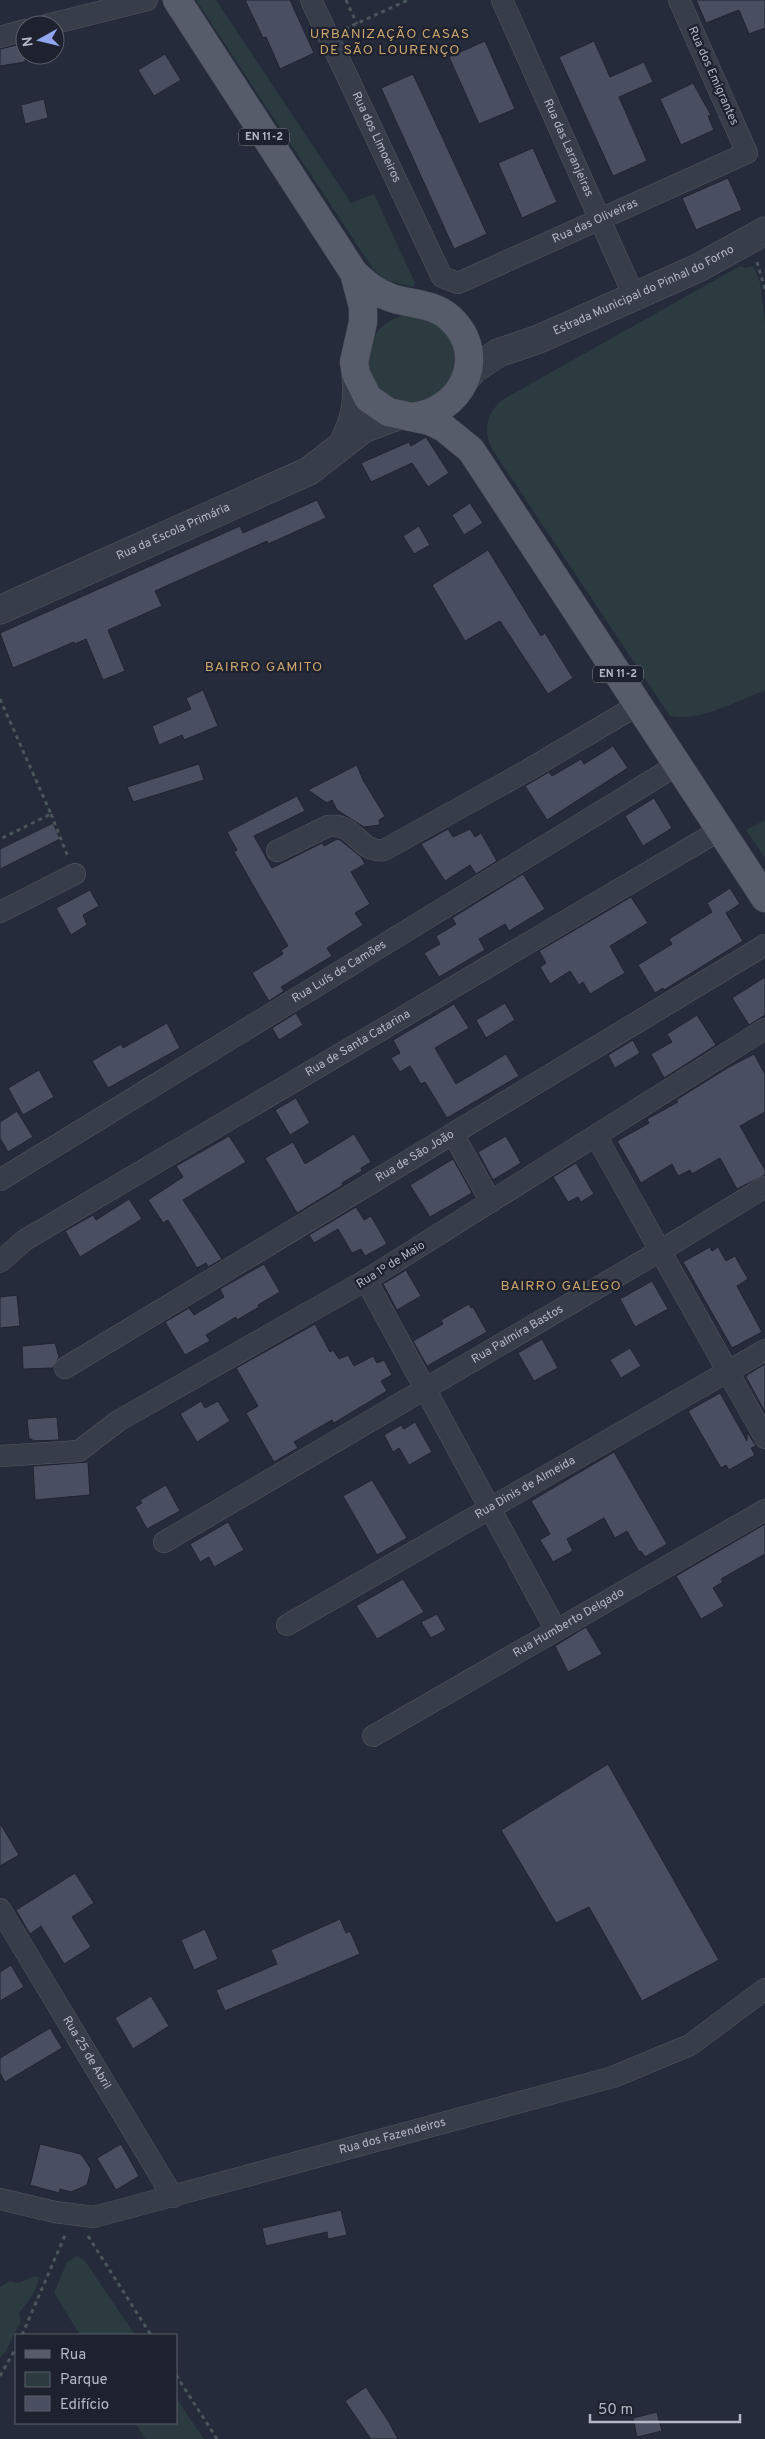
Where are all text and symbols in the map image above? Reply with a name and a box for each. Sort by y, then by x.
north arrow [15,15,65,65]
street label: Rua dos Emigrantes [684,24,742,128]
district label: URBANIZAÇÃO CASAS DE SÃO LOURENÇO [310,26,470,59]
text: N [19,35,38,48]
street label: Rua dos Limoeiros [348,89,404,185]
street label: Rua das Laranjeiras [539,97,597,199]
road number: EN 11-2 [239,128,289,146]
street label: Rua das Oliveiras [550,195,641,247]
street label: Estrada Municipal do Pinhal do Forno [551,241,737,340]
street label: Rua da Escola Primária [114,500,233,565]
district label: BAIRRO GAMITO [205,659,323,676]
road number: EN 11-2 [593,666,643,682]
street label: Rua Luís de Camões [289,937,390,1007]
street label: Rua de Santa Catarina [303,1006,413,1081]
street label: Rua de São João [373,1126,458,1186]
street label: Rua 1º de Maio [354,1237,429,1292]
district label: BAIRRO GALEGO [500,1278,622,1295]
street label: Rua Palmira Bastos [469,1301,566,1368]
street label: Rua Dinis de Almeida [472,1453,578,1523]
street label: Rua Humberto Delgado [510,1585,628,1662]
street label: Rua 25 de Abril [58,2013,115,2093]
street label: Rua dos Fazendeiros [337,2114,448,2159]
legend [15,2334,178,2424]
text: Rua [60,2346,86,2365]
text: Parque [60,2371,108,2390]
scale bar [590,2392,740,2424]
text: Edifício [60,2396,109,2415]
text: 50 m [598,2401,633,2420]

